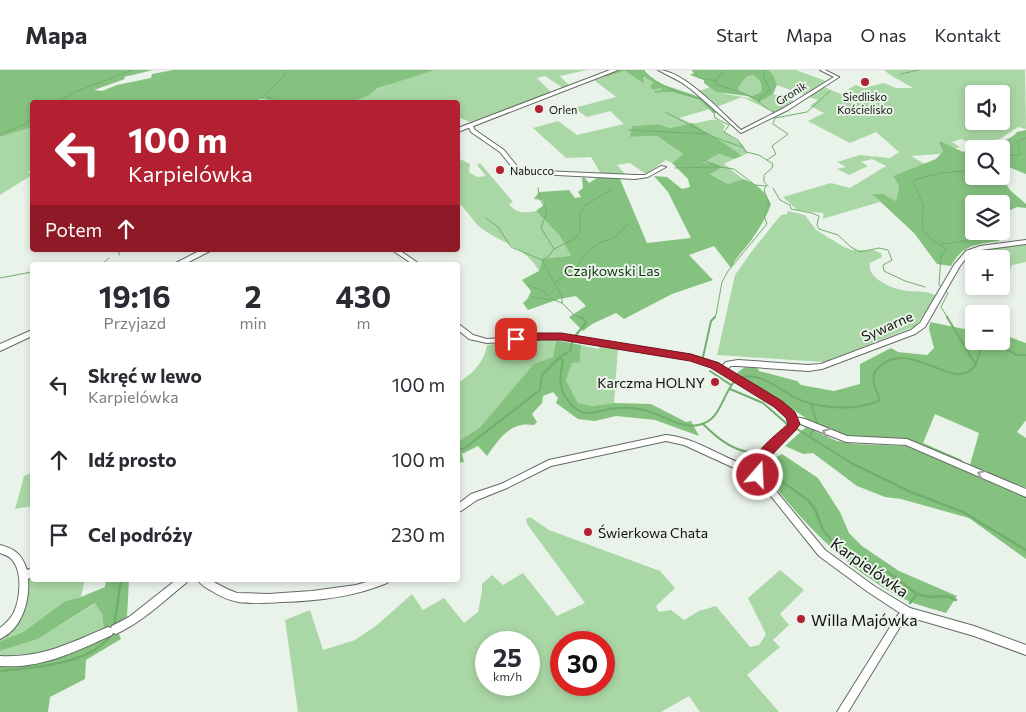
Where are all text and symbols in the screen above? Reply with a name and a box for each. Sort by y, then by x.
text: Mapa [25,20,87,49]
text: Start [716,24,758,46]
text: Mapa [786,24,832,46]
text: O nas [860,24,907,46]
text: Kontakt [935,24,1001,46]
marker: Siedlisko Kościelisko [859,76,871,88]
street label: Gronik [773,78,809,108]
map controls [965,85,1010,350]
button: sound [965,85,1010,130]
place label: Siedlisko Kościelisko [837,90,893,116]
marker: Orlen [533,103,545,115]
place label: Orlen [549,103,577,116]
text: 100 m [128,117,228,160]
icon: left [45,120,110,185]
button: search [965,140,1010,185]
text: Karpielówka [128,160,253,187]
marker: Nabucco [494,164,506,176]
place label: Nabucco [510,164,555,177]
button: layers [965,195,1010,240]
icon: ahead [112,215,140,243]
text: Potem [45,218,102,241]
button: + [965,250,1010,295]
park label: Czajkowski Las [564,262,660,279]
text: 19:16 [99,277,171,314]
text: 2 [245,277,262,314]
text: 430 [335,277,391,314]
button: − [965,305,1010,350]
street label: Sywarne [859,307,915,345]
text: Przyjazd [104,313,166,332]
text: min [240,313,267,332]
text: m [356,313,370,332]
pin [495,318,537,360]
icon: arrive [502,325,530,353]
text: Skręć w lewo [88,364,202,387]
icon: left [45,371,73,399]
text: 100 m [392,373,445,396]
place label: Karczma HOLNY [597,374,705,391]
marker: Karczma HOLNY [709,376,721,388]
text: Karpielówka [88,387,179,406]
one-way arrow [823,428,832,438]
icon: ahead [45,446,73,474]
text: Idź prosto [88,448,177,471]
text: 100 m [392,448,445,471]
position arrow [731,448,783,500]
one-way arrow [977,469,986,480]
icon: arrive [45,521,73,549]
text: Cel podróży [88,523,193,546]
text: 230 m [391,523,445,546]
place label: Świerkowa Chata [598,524,708,541]
marker: Świerkowa Chata [582,526,594,538]
street label: Karpielówka [827,533,913,601]
place label: Willa Majówka [811,610,918,629]
marker: Willa Majówka [795,613,807,625]
speed limit sign: 30 [550,631,615,696]
text: 25 [493,642,522,672]
text: km/h [493,669,522,683]

